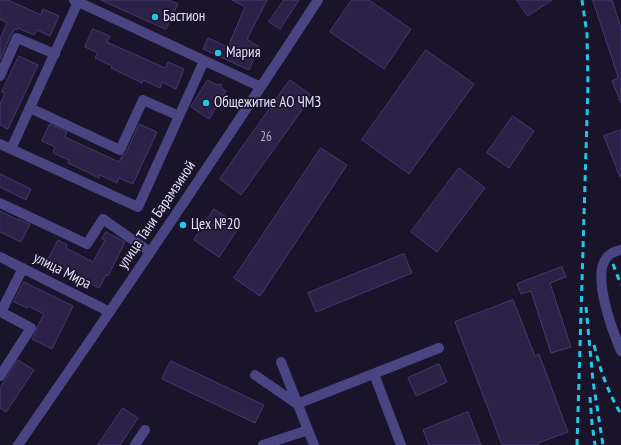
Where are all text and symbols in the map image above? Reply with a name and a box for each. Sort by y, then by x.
place label: Бастион [163,8,205,26]
marker: Бастион [150,12,160,22]
place label: Мария [226,44,260,62]
marker: Мария [213,48,223,58]
place label: Общежитие АО ЧМЗ [214,94,321,112]
marker: Общежитие АО ЧМЗ [201,98,211,108]
house number: 26 [260,129,272,145]
street label: улица Тани Барамзиной [114,158,200,272]
place label: Цех №20 [191,216,240,234]
marker: Цех №20 [178,220,188,230]
street label: улица Мира [30,249,94,293]

